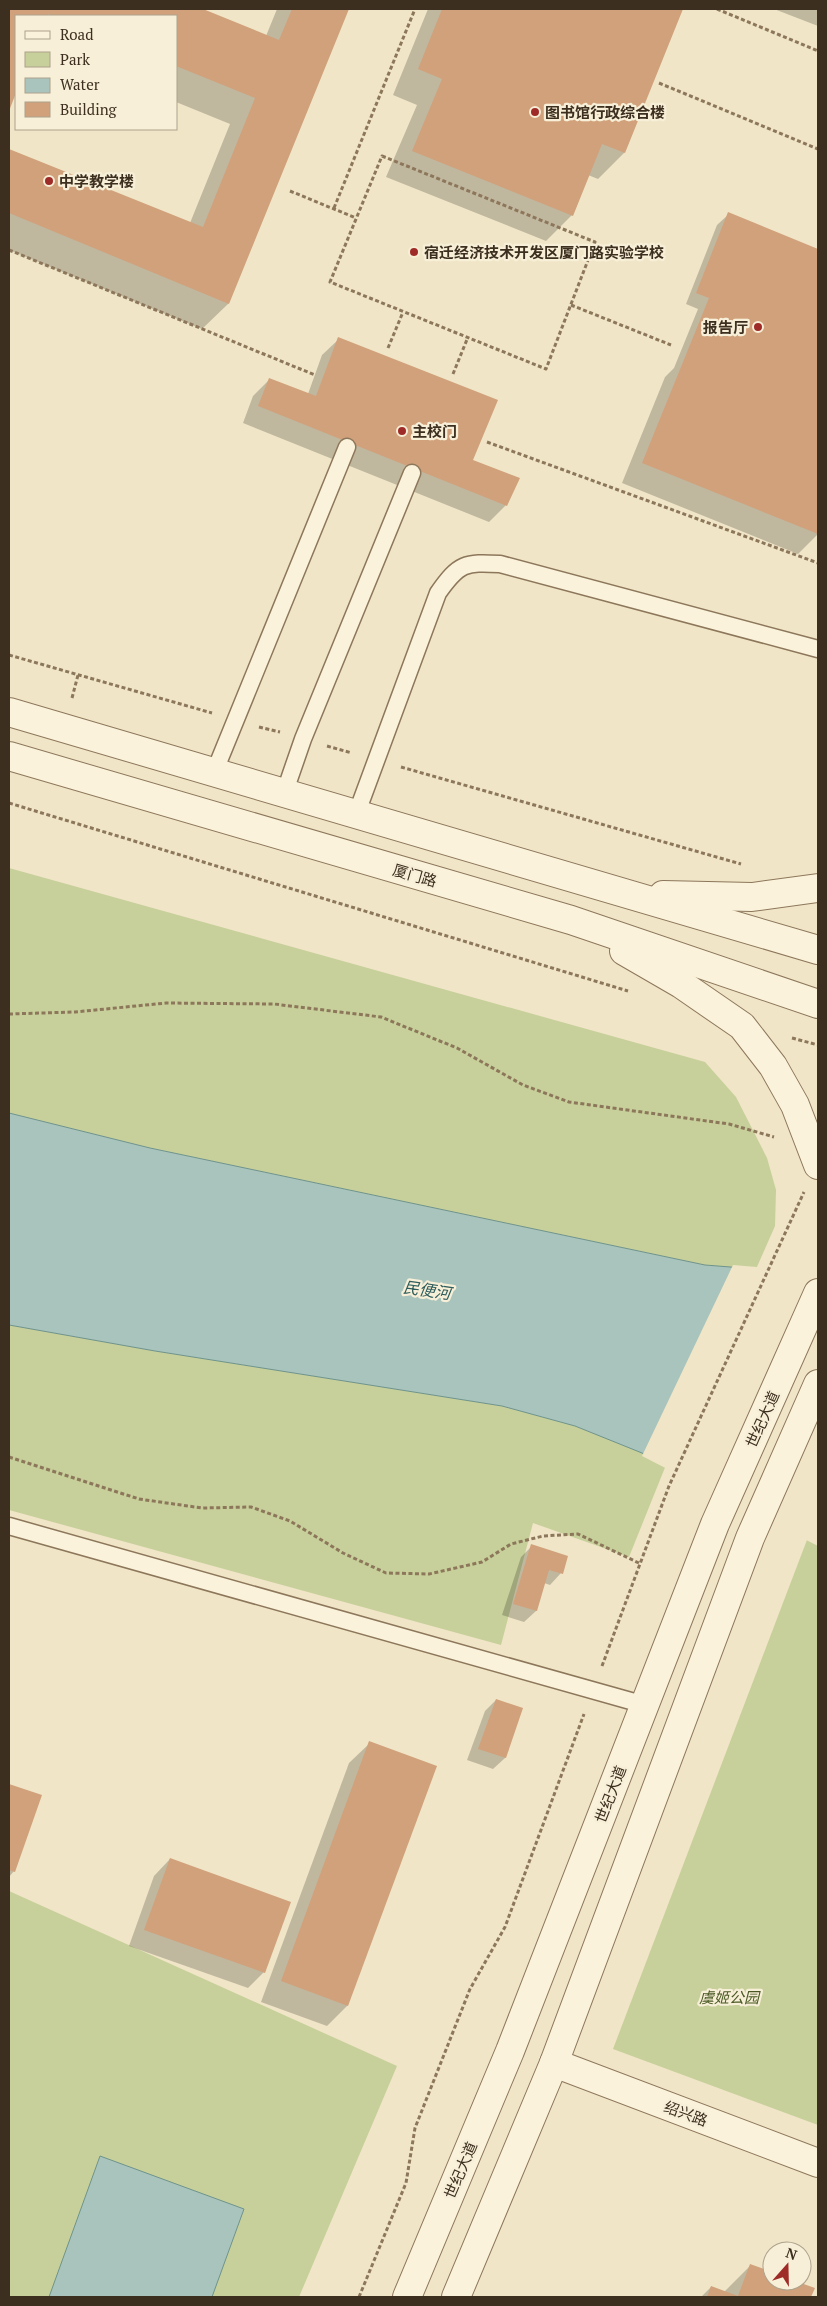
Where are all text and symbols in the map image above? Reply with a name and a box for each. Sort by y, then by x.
legend [15,15,178,130]
text: Road [60,24,93,44]
text: Park [60,49,90,69]
text: Water [60,74,100,94]
text: Building [60,99,118,119]
place label: 图书馆行政综合楼 [545,102,665,122]
marker: 图书馆行政综合楼 [529,106,541,118]
place label: 中学教学楼 [59,171,134,191]
marker: 中学教学楼 [43,175,55,187]
place label: 宿迁经济技术开发区厦门路实验学校 [424,242,664,262]
marker: 宿迁经济技术开发区厦门路实验学校 [408,246,420,258]
place label: 报告厅 [703,317,748,337]
marker: 报告厅 [752,321,764,333]
place label: 主校门 [412,421,457,441]
marker: 主校门 [396,425,408,437]
street label: 厦门路 [391,859,439,891]
water label: 民便河 [402,1276,455,1305]
street label: 世纪大道 [741,1388,783,1450]
street label: 世纪大道 [590,1762,630,1826]
park label: 虞姬公园 [699,1987,761,2007]
street label: 绍兴路 [661,2096,711,2130]
street label: 世纪大道 [439,2138,481,2202]
north arrow [762,2241,812,2291]
text: N [783,2243,800,2264]

